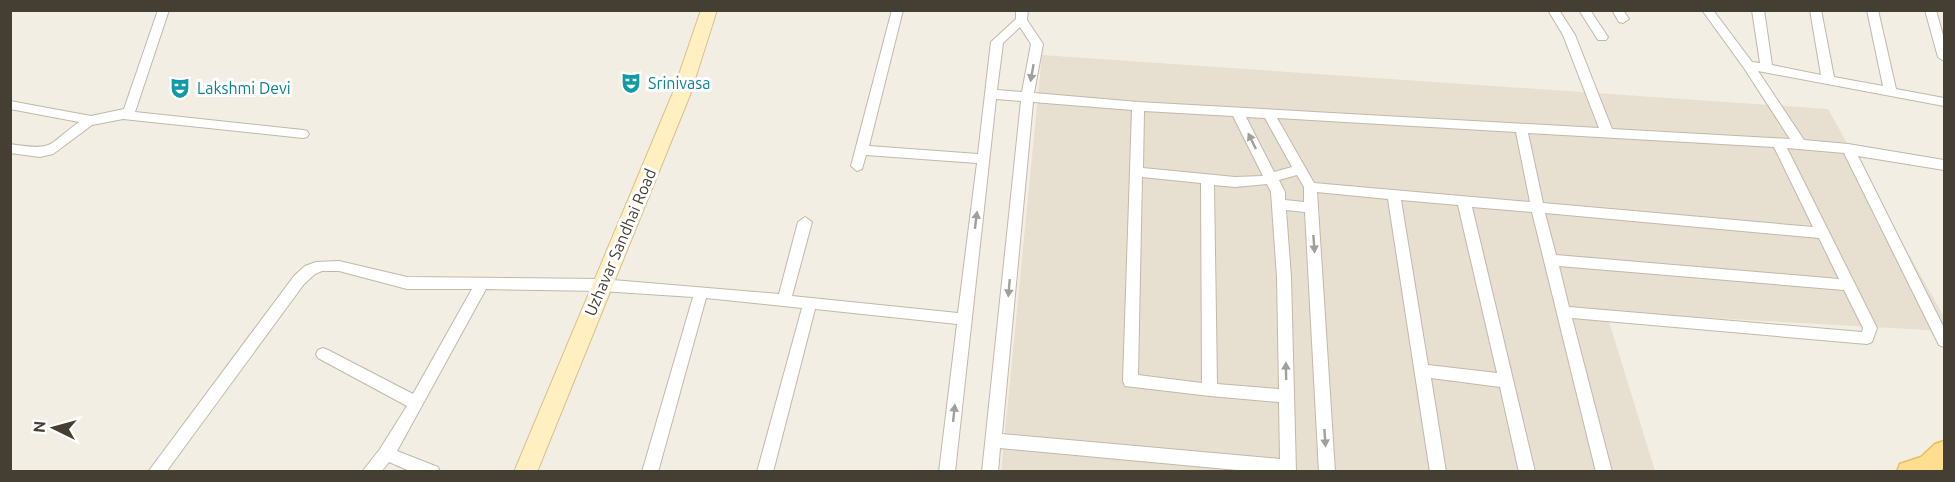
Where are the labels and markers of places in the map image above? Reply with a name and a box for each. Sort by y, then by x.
theatre icon: Srinivasa [619,71,643,95]
place label: Srinivasa [648,74,711,92]
theatre icon: Lakshmi Devi [168,76,192,100]
place label: Lakshmi Devi [197,79,291,97]

